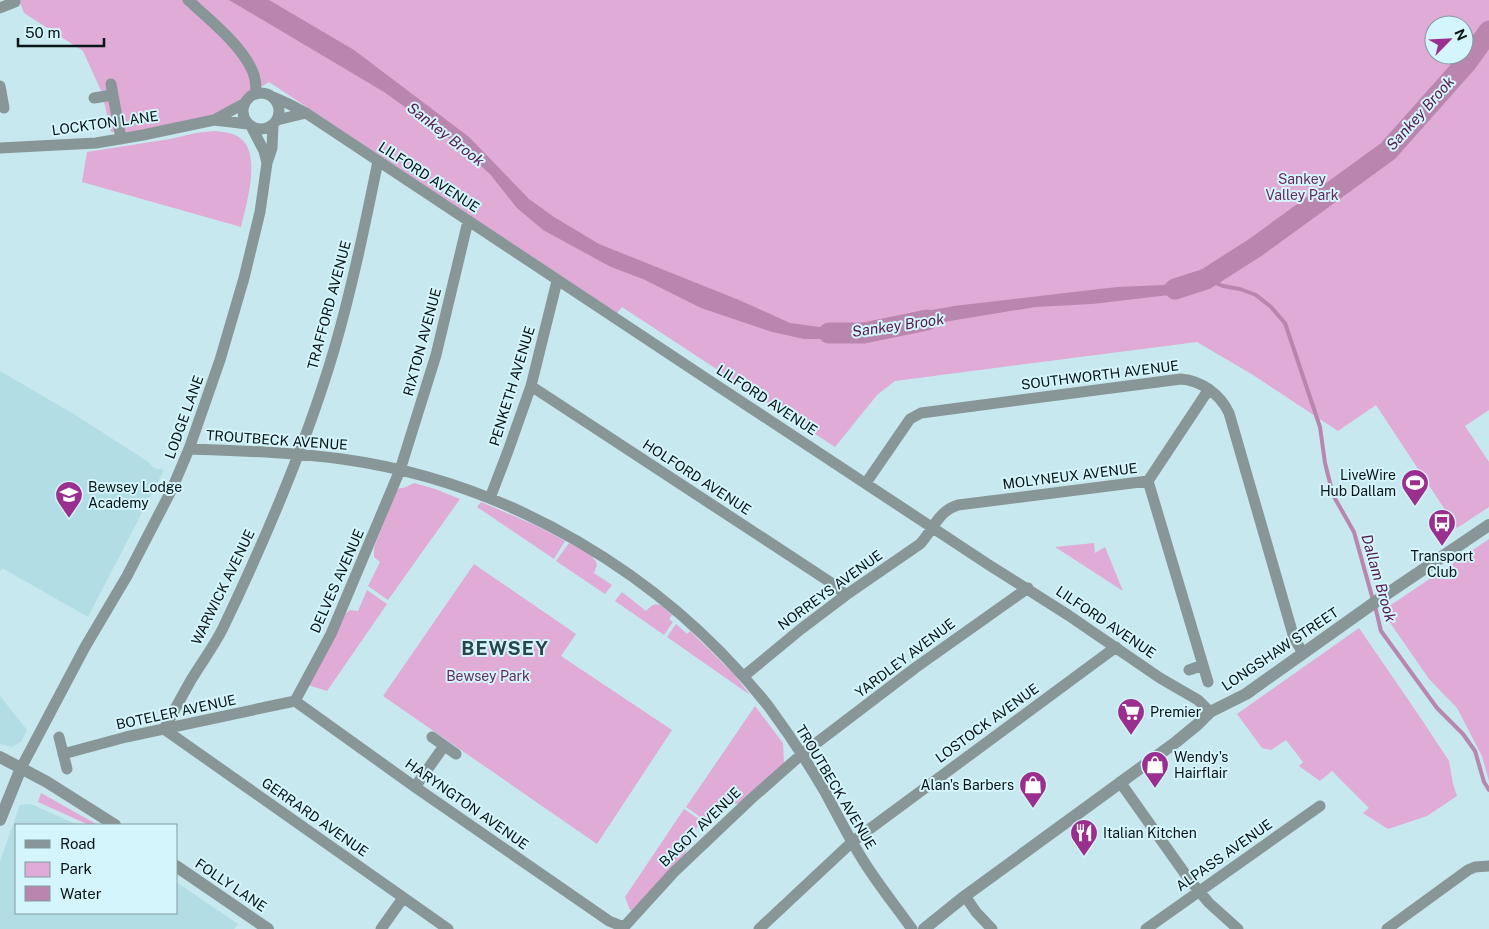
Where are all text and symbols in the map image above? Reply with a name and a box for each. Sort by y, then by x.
scale bar [18,15,104,47]
north arrow [1424,15,1474,65]
text: 50 m [25,24,60,41]
text: N [1451,26,1470,43]
water label: Sankey Brook [1383,72,1458,153]
water label: Sankey Brook [404,99,488,170]
street label: LOCKTON LANE [51,108,159,138]
street label: LILFORD AVENUE [376,138,482,216]
park label: Sankey Valley Park [1265,171,1339,203]
street label: TRAFFORD AVENUE [304,239,354,371]
street label: RIXTON AVENUE [400,286,444,398]
water label: Sankey Brook [851,310,946,340]
street label: PENKETH AVENUE [486,324,538,448]
street label: SOUTHWORTH AVENUE [1020,357,1180,393]
street label: LILFORD AVENUE [714,361,820,439]
street label: LODGE LANE [161,373,207,461]
street label: TROUTBECK AVENUE [206,427,348,453]
street label: HOLFORD AVENUE [640,436,754,518]
street label: MOLYNEUX AVENUE [1002,460,1138,492]
place label: LiveWire Hub Dallam [1320,467,1396,499]
sports icon: LiveWire Hub Dallam [1400,468,1430,507]
place label: Bewsey Lodge Academy [88,479,182,511]
school or university icon: Bewsey Lodge Academy [54,480,84,519]
bus stop icon: Transport Club [1427,508,1457,547]
street label: WARWICK AVENUE [188,527,258,647]
street label: DELVES AVENUE [307,527,367,635]
water label: Dallam Brook [1358,532,1400,625]
street label: NORREYS AVENUE [775,547,885,633]
place label: Transport Club [1411,548,1473,580]
street label: LILFORD AVENUE [1053,583,1159,661]
street label: LONGSHAW STREET [1219,604,1341,694]
street label: YARDLEY AVENUE [852,615,958,701]
district label: BEWSEY [461,637,549,659]
park label: Bewsey Park [446,668,530,684]
street label: LOSTOCK AVENUE [932,680,1042,766]
street label: BOTELER AVENUE [115,691,237,733]
supermarket icon: Premier [1116,697,1146,736]
place label: Premier [1150,704,1201,720]
street label: TROUTBECK AVENUE [793,722,879,852]
place label: Wendy's Hairflair [1174,749,1228,781]
shop icon: Wendy's Hairflair [1140,750,1170,789]
street label: HARYNGTON AVENUE [402,755,532,853]
shop icon: Alan's Barbers [1018,770,1048,809]
street label: GERRARD AVENUE [259,774,371,860]
place label: Alan's Barbers [921,777,1014,793]
street label: BAGOT AVENUE [656,784,744,870]
street label: ALPASS AVENUE [1173,816,1275,894]
restaurant icon: Italian Kitchen [1069,818,1099,857]
legend [15,824,178,914]
place label: Italian Kitchen [1103,825,1197,841]
text: Road [60,835,96,852]
street label: FOLLY LANE [192,855,270,915]
text: Park [60,860,92,877]
text: Water [60,885,102,902]

